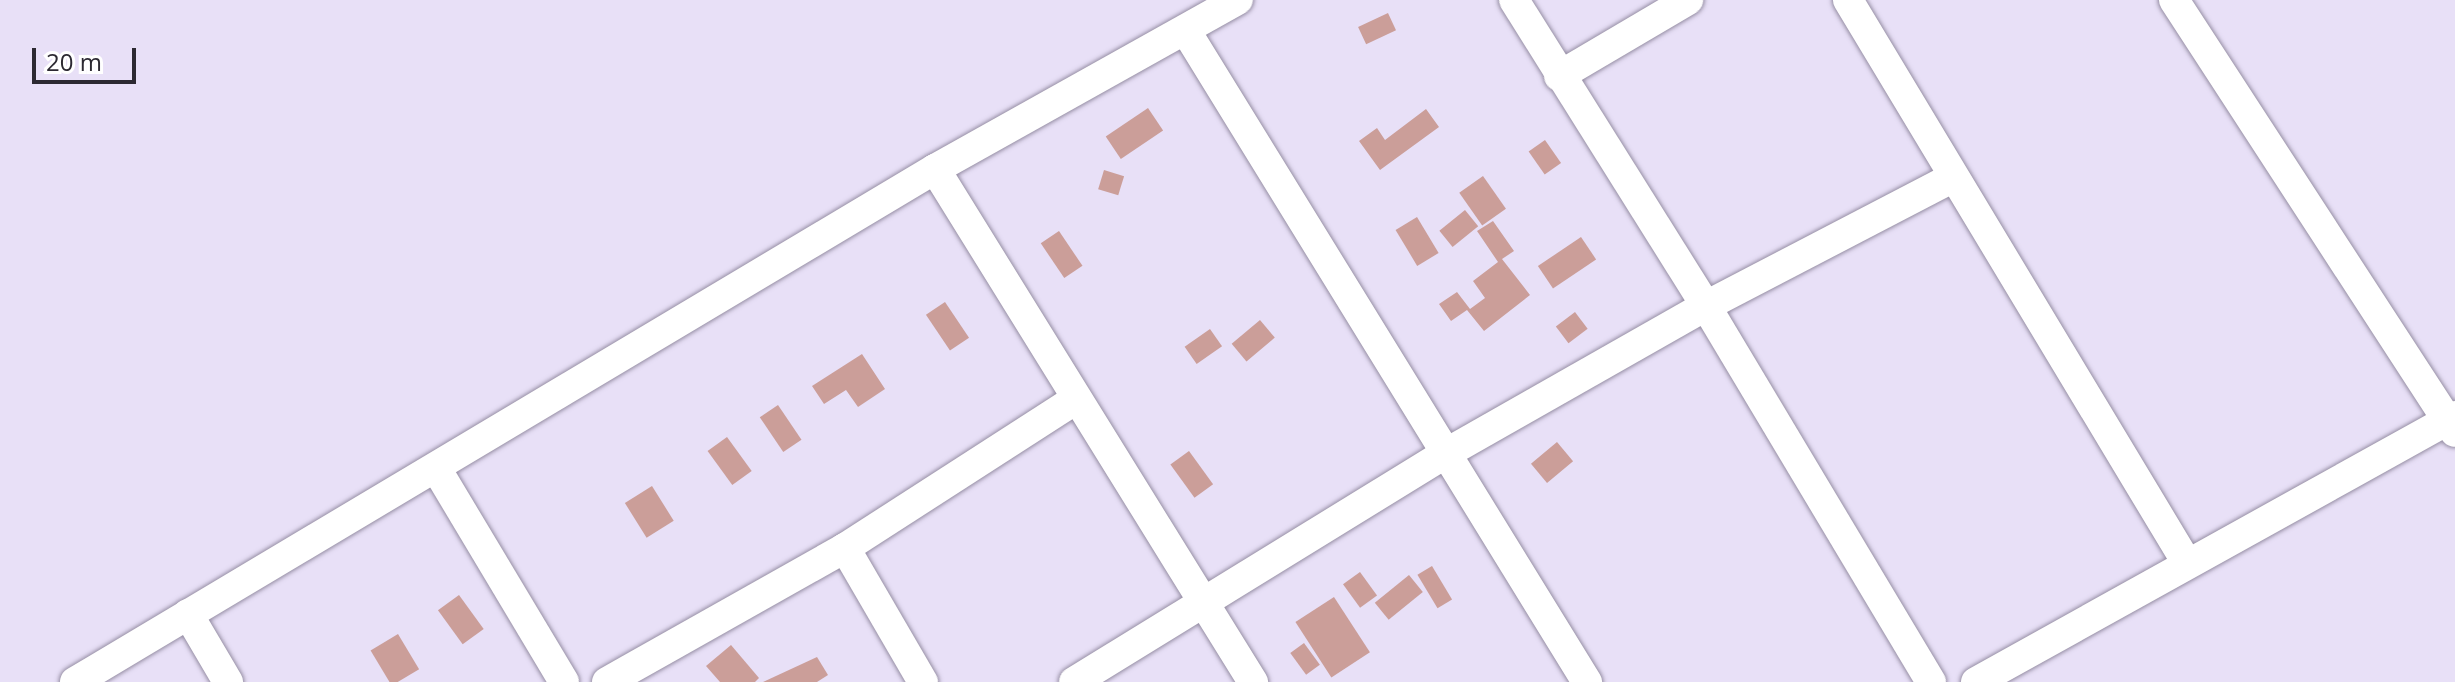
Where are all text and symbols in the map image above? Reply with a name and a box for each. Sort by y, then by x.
scale bar [36,32,140,82]
text: 20 m [46,45,102,78]

